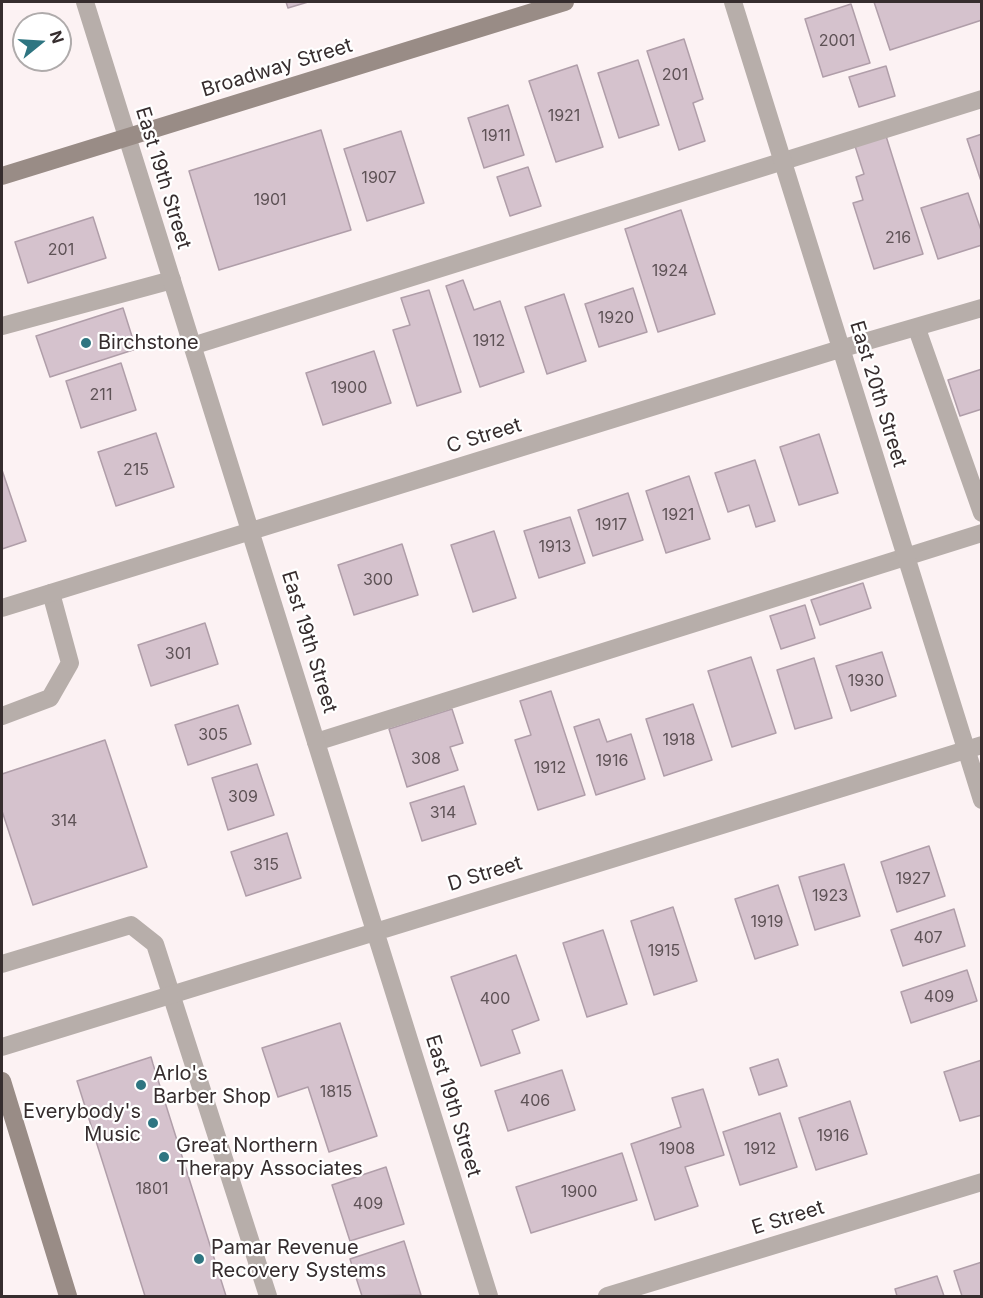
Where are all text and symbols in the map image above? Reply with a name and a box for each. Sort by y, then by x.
north arrow [12,12,72,72]
text: N [46,28,69,46]
house number: 2001 [819,31,855,51]
street label: Broadway Street [199,34,355,102]
house number: 201 [662,65,688,85]
street label: East 19th Street [130,104,196,252]
house number: 1921 [548,106,580,126]
house number: 1911 [481,126,511,146]
house number: 1907 [361,168,397,188]
house number: 1901 [253,190,287,210]
house number: 216 [885,228,911,248]
house number: 201 [48,240,74,260]
house number: 1924 [652,261,688,281]
house number: 1920 [598,308,634,328]
street label: East 20th Street [844,318,912,470]
place label: Birchstone [98,331,199,355]
house number: 1912 [473,331,505,351]
marker: Birchstone [79,336,93,350]
house number: 1900 [331,378,367,398]
house number: 211 [90,385,112,405]
street label: C Street [444,413,524,459]
house number: 215 [123,460,149,480]
house number: 1921 [662,505,694,525]
house number: 1917 [595,515,627,535]
house number: 1913 [539,537,571,557]
street label: East 19th Street [276,568,342,716]
house number: 300 [363,570,393,590]
house number: 301 [165,644,191,664]
house number: 1930 [848,671,884,691]
house number: 305 [198,725,228,745]
house number: 1918 [663,730,695,750]
house number: 308 [411,749,441,769]
house number: 1916 [596,751,628,771]
house number: 1912 [534,758,566,778]
house number: 309 [228,787,258,807]
house number: 314 [430,803,456,823]
house number: 314 [51,811,77,831]
street label: D Street [445,851,525,897]
house number: 315 [253,855,279,875]
house number: 1927 [895,869,931,889]
house number: 1923 [812,886,848,906]
house number: 1919 [751,912,783,932]
house number: 407 [913,928,943,948]
house number: 1915 [648,941,680,961]
house number: 409 [924,987,954,1007]
house number: 400 [480,989,510,1009]
street label: East 19th Street [420,1032,486,1180]
place label: Arlo's Barber Shop [153,1062,271,1109]
marker: Arlo's Barber Shop [134,1078,148,1092]
house number: 1815 [320,1082,352,1102]
house number: 406 [520,1091,550,1111]
place label: Everybody's Music [23,1100,141,1147]
marker: Everybody's Music [146,1116,160,1130]
house number: 1916 [817,1126,849,1146]
place label: Great Northern Therapy Associates [176,1134,363,1181]
house number: 1908 [659,1139,695,1159]
house number: 1912 [744,1139,776,1159]
marker: Great Northern Therapy Associates [157,1150,171,1164]
house number: 1801 [135,1179,169,1199]
house number: 1900 [561,1182,597,1202]
house number: 409 [353,1194,383,1214]
street label: E Street [749,1196,827,1240]
place label: Pamar Revenue Recovery Systems [211,1236,386,1283]
marker: Pamar Revenue Recovery Systems [192,1252,206,1266]

